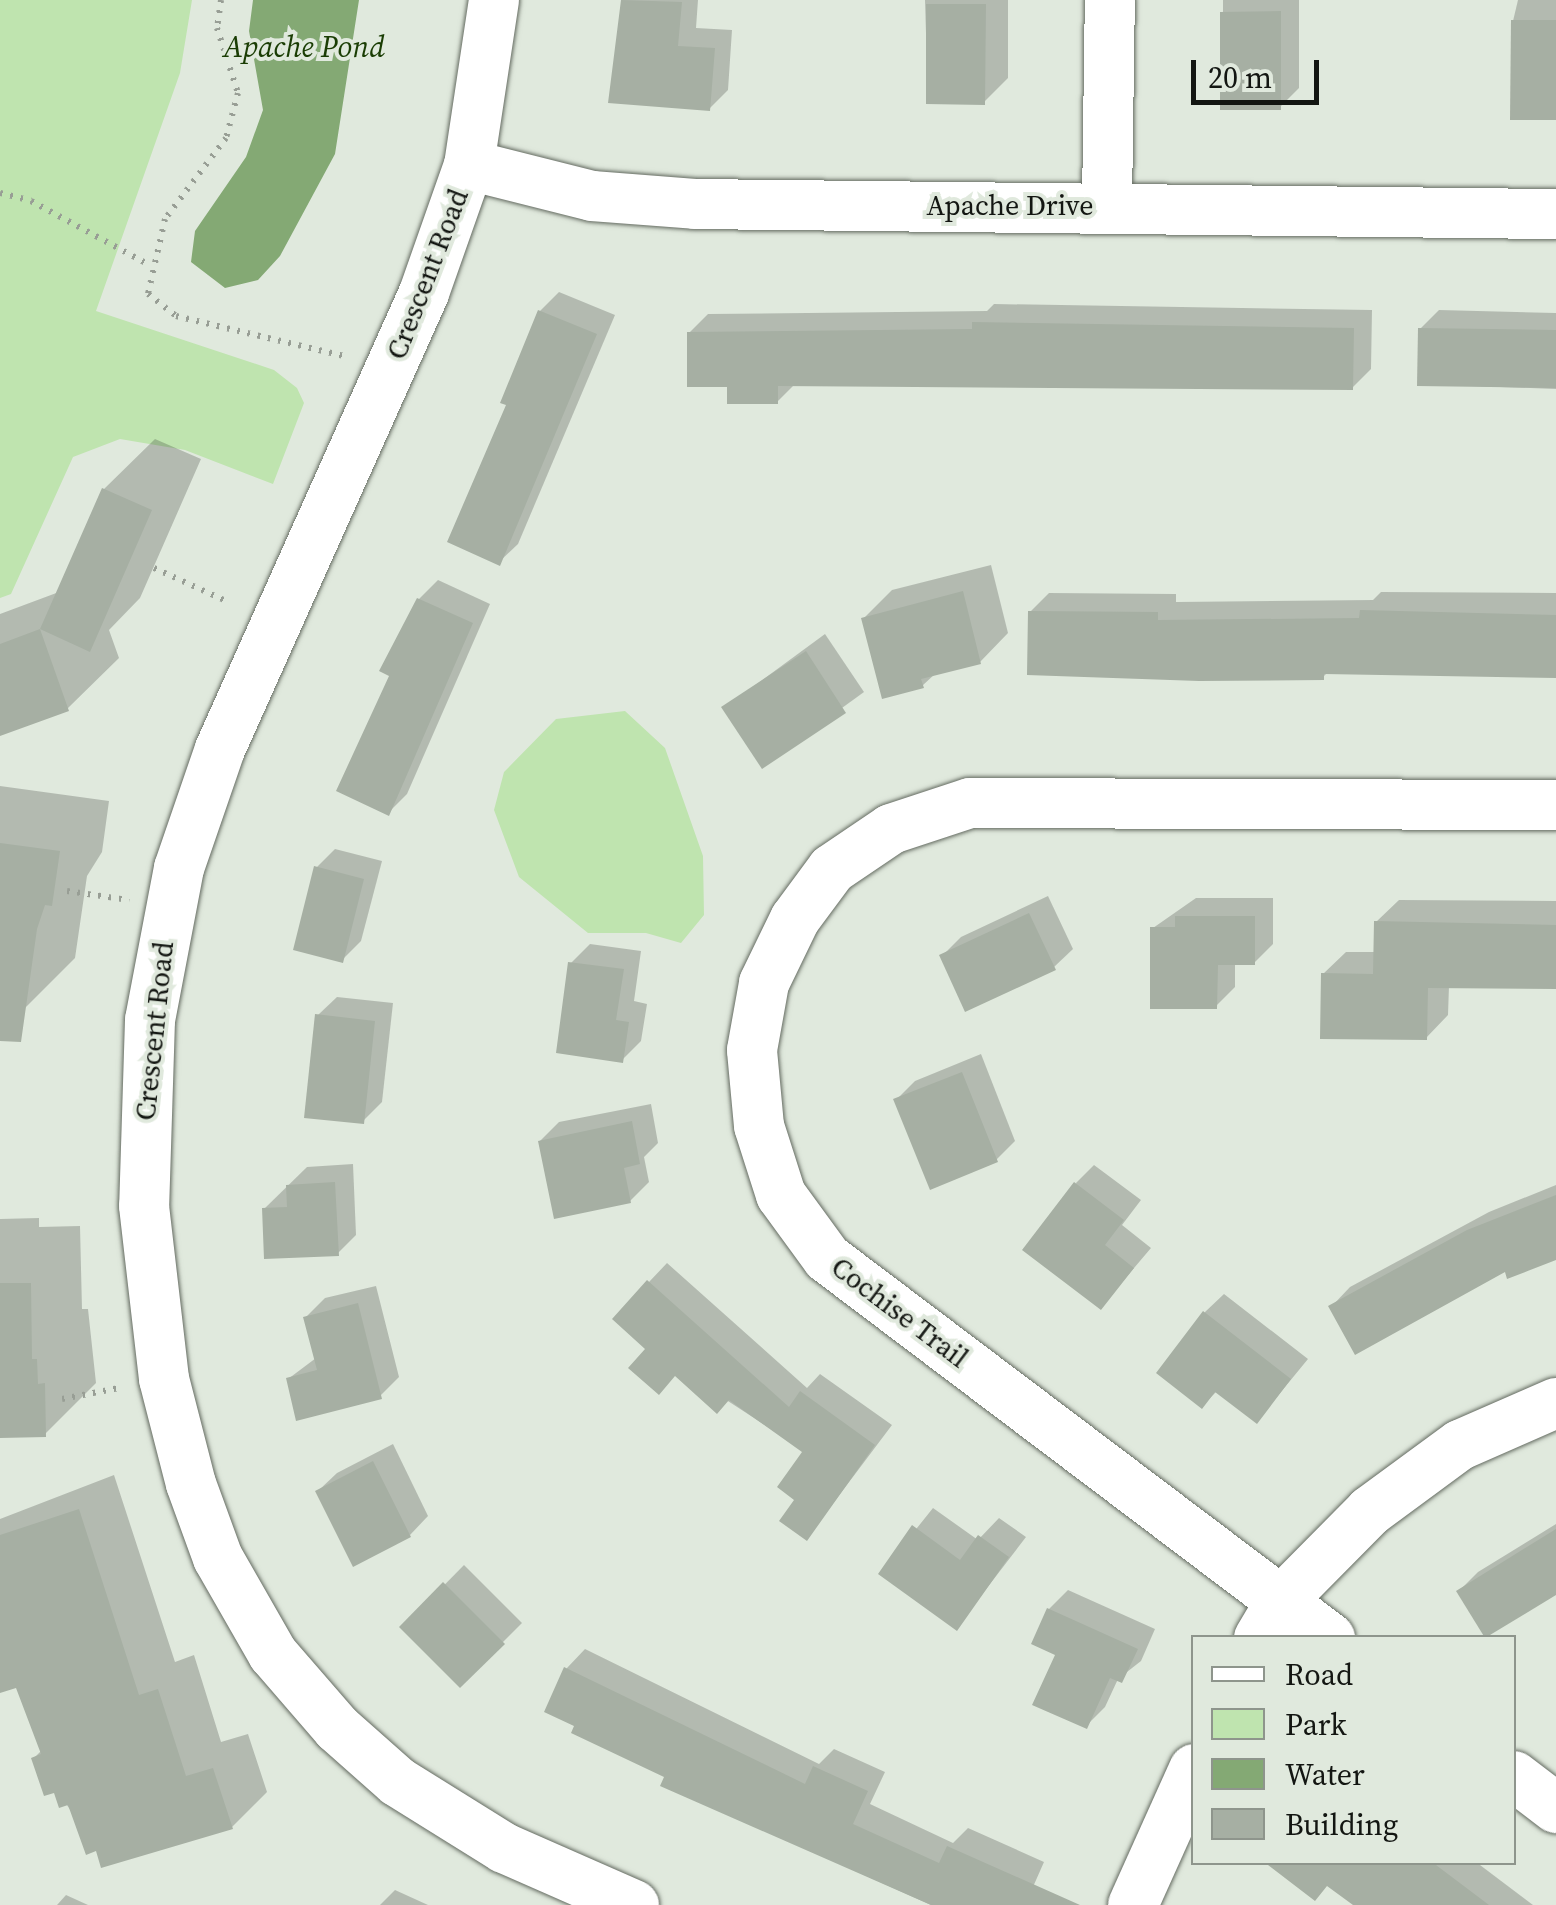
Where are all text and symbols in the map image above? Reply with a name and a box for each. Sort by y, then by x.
water label: Apache Pond [223,29,385,65]
scale bar [1196,40,1324,102]
text: 20 m [1208,57,1272,98]
street label: Crescent Road [379,184,475,364]
street label: Apache Drive [927,188,1093,222]
street label: Crescent Road [128,940,180,1122]
street label: Cochise Trail [825,1250,975,1374]
legend [1191,1635,1516,1865]
text: Road [1285,1654,1353,1695]
text: Park [1285,1704,1347,1745]
text: Water [1285,1754,1365,1795]
text: Building [1285,1804,1398,1845]

